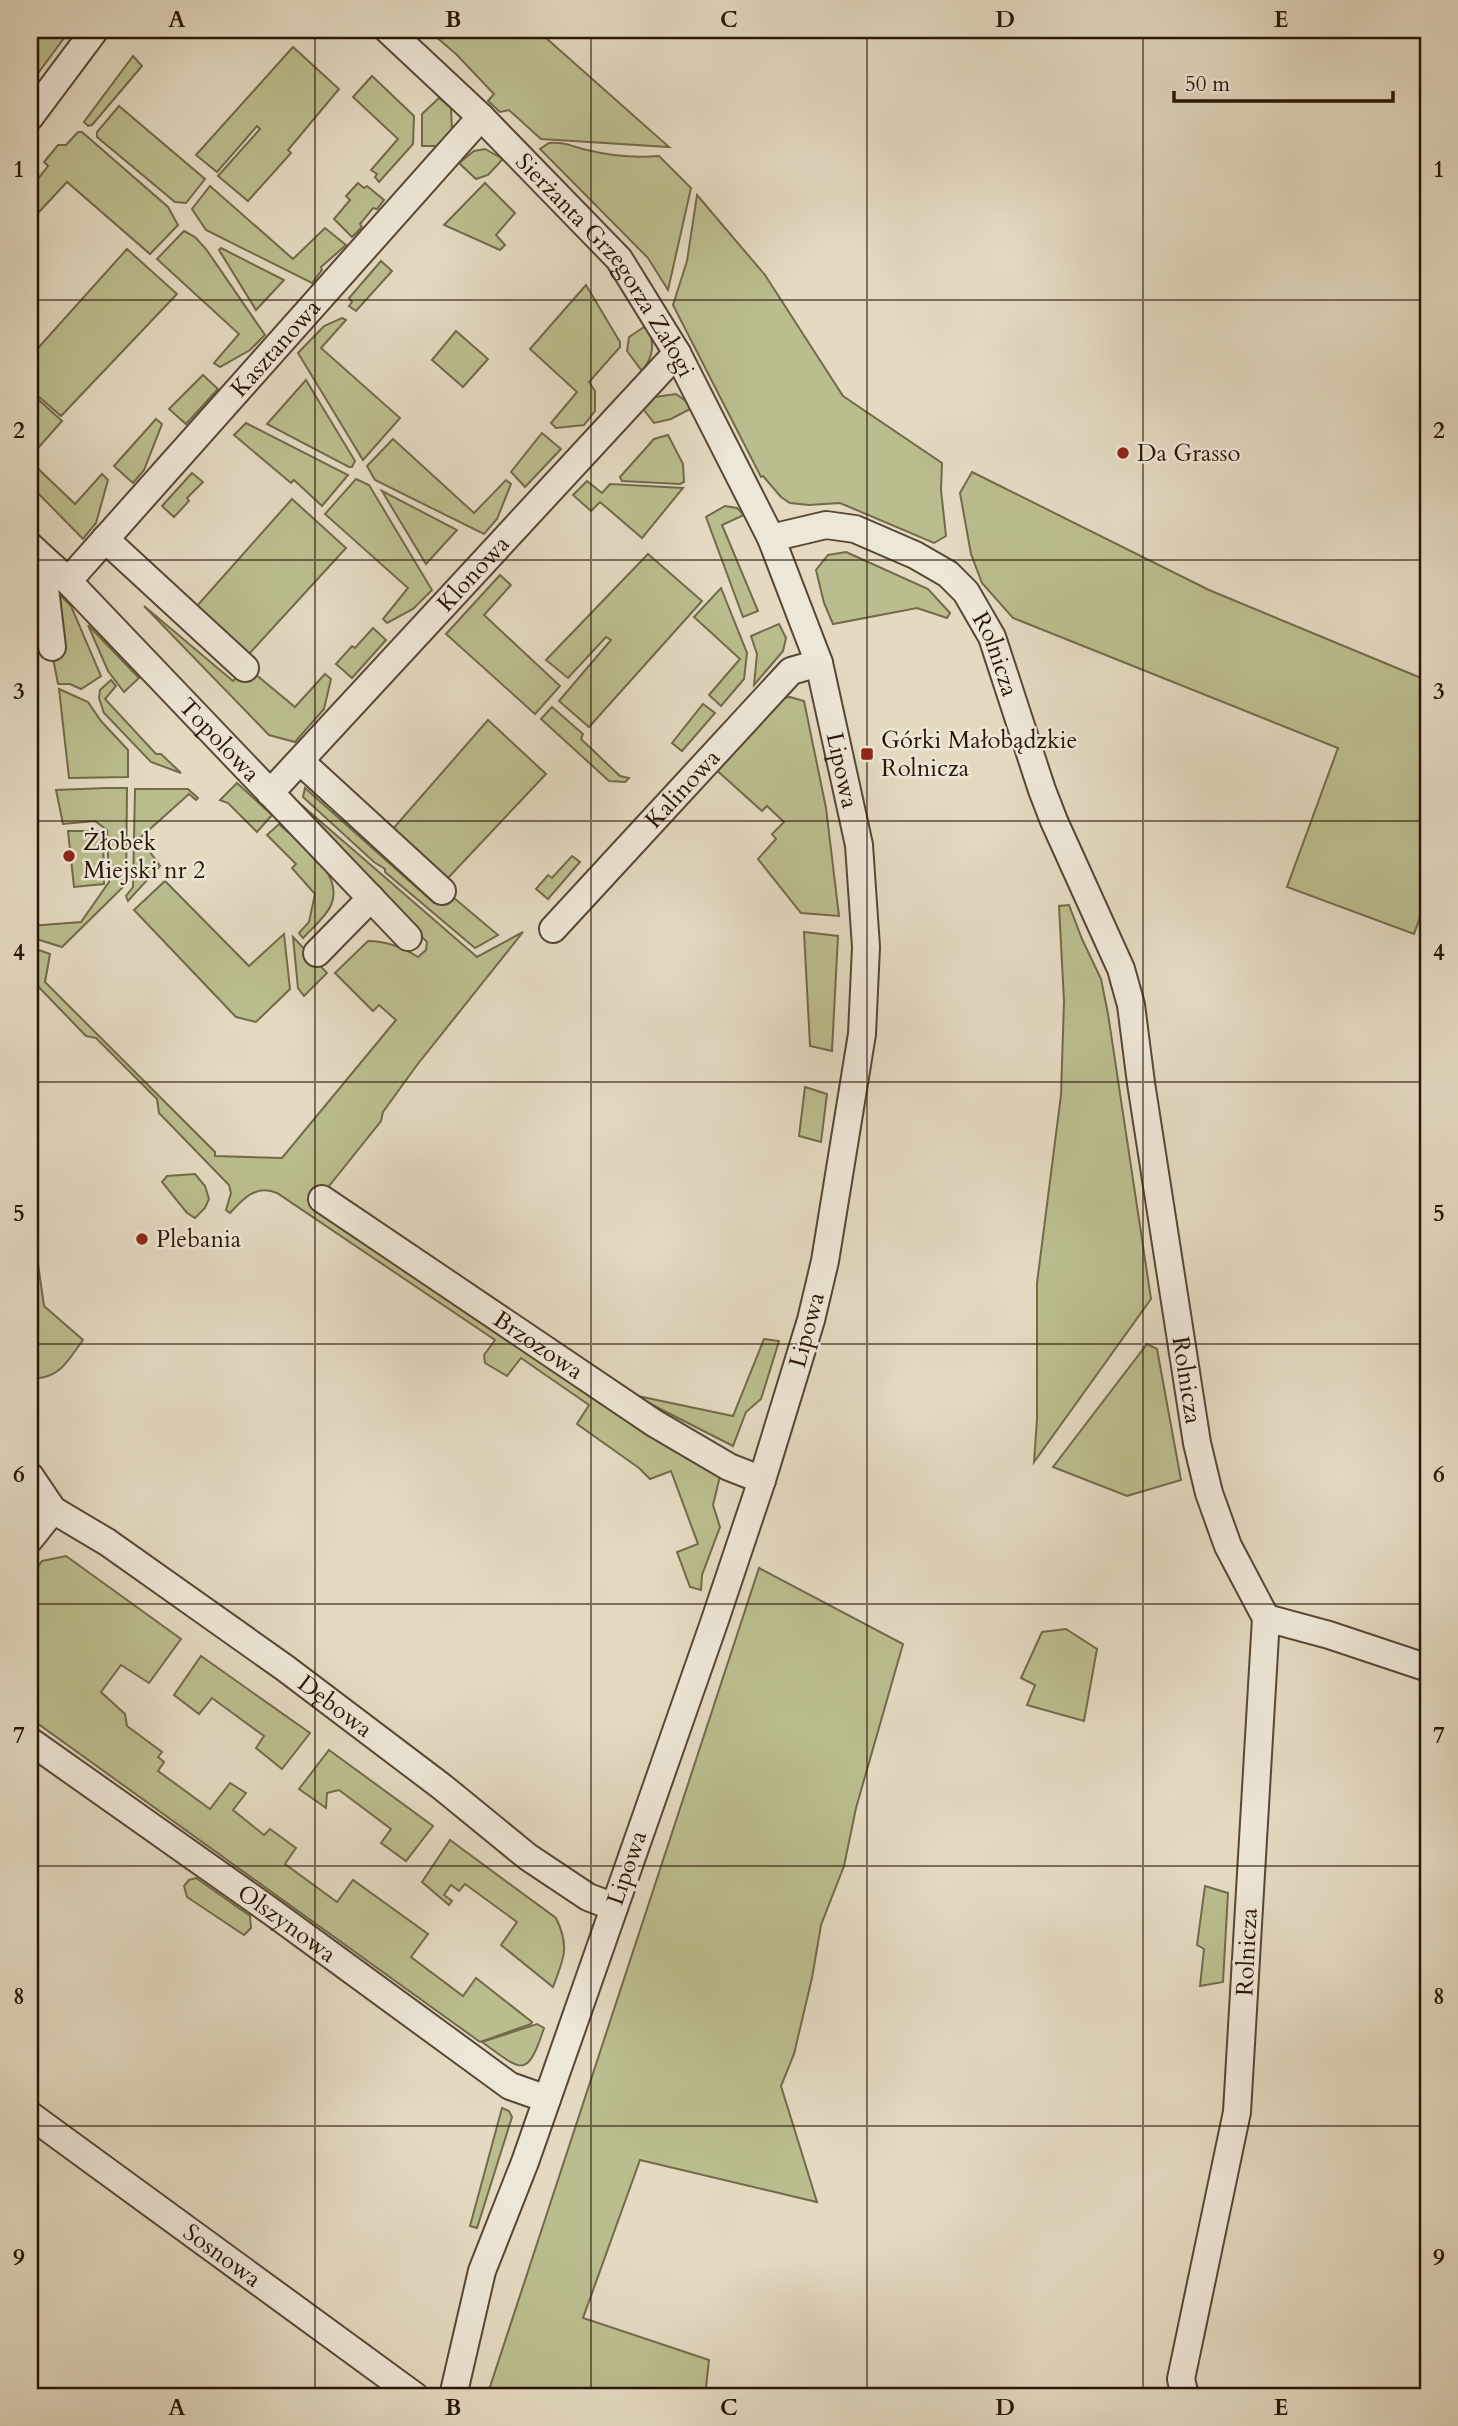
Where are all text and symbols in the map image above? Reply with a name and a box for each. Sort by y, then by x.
text: A [168,4,186,35]
text: B [445,4,461,35]
text: C [720,4,738,35]
text: D [995,4,1015,35]
text: E [1274,4,1288,35]
scale bar [1174,60,1393,104]
text: 50 m [1185,70,1230,99]
street label: Sierżanta Grzegorza Załogi [508,146,703,383]
text: 1 [13,154,25,185]
text: 1 [1433,154,1445,185]
street label: Kasztanowa [223,291,328,404]
text: 2 [13,415,25,446]
text: 2 [1433,415,1445,446]
place label: Da Grasso [1137,437,1240,470]
marker: Da Grasso [1115,445,1131,461]
street label: Klonowa [429,528,517,619]
street label: Rolnicza [964,606,1027,701]
text: 3 [13,676,25,707]
text: 3 [1433,676,1445,707]
street label: Topolowa [171,690,268,789]
place label: Górki Małobądzkie Rolnicza [881,724,1077,785]
street label: Lipowa [818,729,867,812]
street label: Kalinowa [637,741,728,836]
marker: Górki Małobądzkie Rolnicza [859,746,875,762]
place label: Żłobek Miejski nr 2 [83,826,205,887]
marker: Żłobek Miejski nr 2 [61,848,77,864]
text: 4 [13,937,25,968]
text: 4 [1433,937,1445,968]
text: 5 [13,1198,25,1229]
text: 5 [1433,1198,1445,1229]
place label: Plebania [156,1223,242,1256]
marker: Plebania [134,1231,150,1247]
street label: Lipowa [781,1288,833,1371]
street label: Brzozowa [487,1303,590,1388]
street label: Rolnicza [1164,1334,1210,1427]
text: 6 [13,1459,25,1490]
text: 6 [1433,1459,1445,1490]
street label: Dębowa [291,1667,380,1746]
text: 7 [13,1720,25,1751]
text: 7 [1433,1720,1445,1751]
street label: Lipowa [599,1826,655,1910]
street label: Olszynowa [231,1876,344,1971]
street label: Rolnicza [1228,1907,1266,1997]
text: 8 [13,1981,25,2012]
text: 8 [1433,1981,1445,2012]
street label: Sosnowa [176,2216,269,2295]
text: 9 [13,2242,25,2273]
text: 9 [1433,2242,1445,2273]
text: A [168,2392,186,2423]
text: B [445,2392,461,2423]
text: C [720,2392,738,2423]
text: D [995,2392,1015,2423]
text: E [1274,2392,1288,2423]

